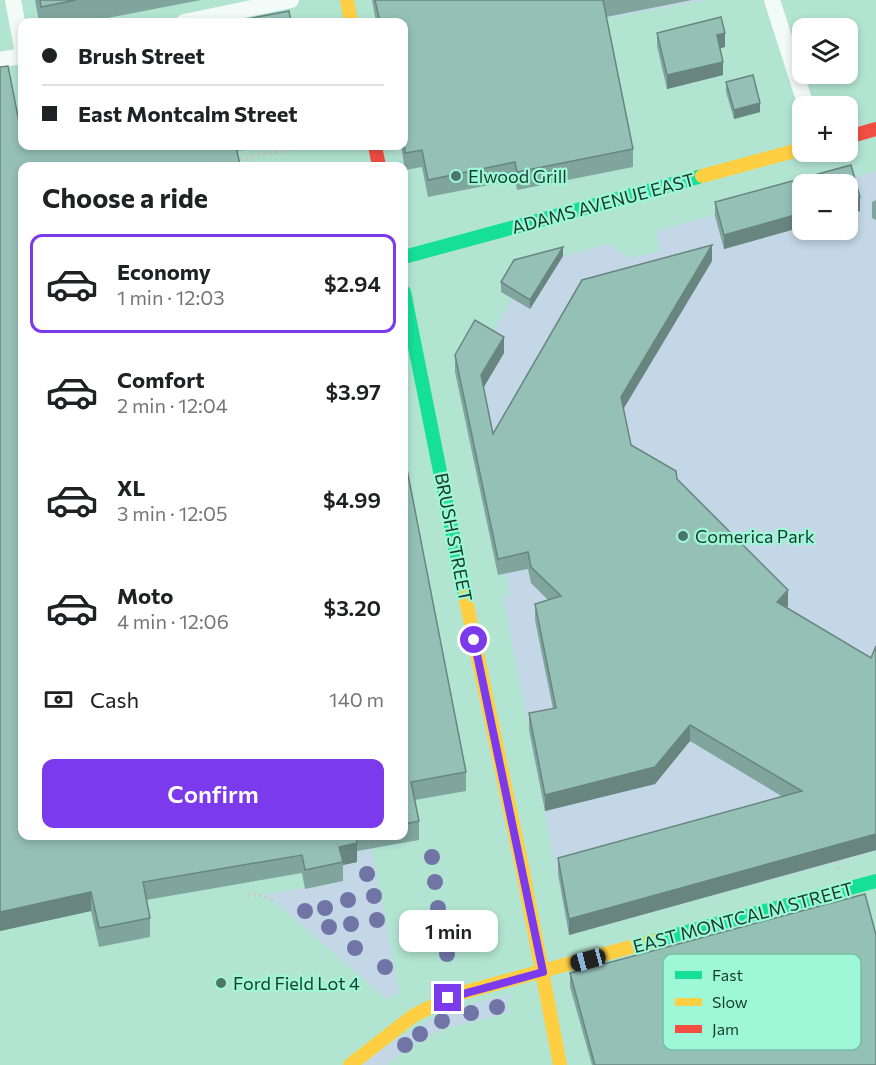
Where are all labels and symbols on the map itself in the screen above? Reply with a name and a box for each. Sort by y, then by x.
place label: Elwood Grill [468,165,567,187]
street label: ADAMS AVENUE EAST [509,168,697,238]
marker: Elwood Grill [449,169,463,183]
street label: BRUSH STREET [431,471,477,603]
place label: Comerica Park [695,525,815,547]
marker: Comerica Park [676,529,690,543]
route start [460,626,487,653]
street label: EAST MONTCALM STREET [630,877,856,957]
callout: 1 min [398,911,498,953]
car [568,947,608,973]
legend [663,954,861,1050]
text: Fast [712,965,743,984]
place label: Ford Field Lot 4 [233,972,360,994]
marker: Ford Field Lot 4 [214,976,228,990]
route end [434,984,461,1011]
text: Slow [712,992,748,1011]
text: Jam [712,1019,739,1038]

